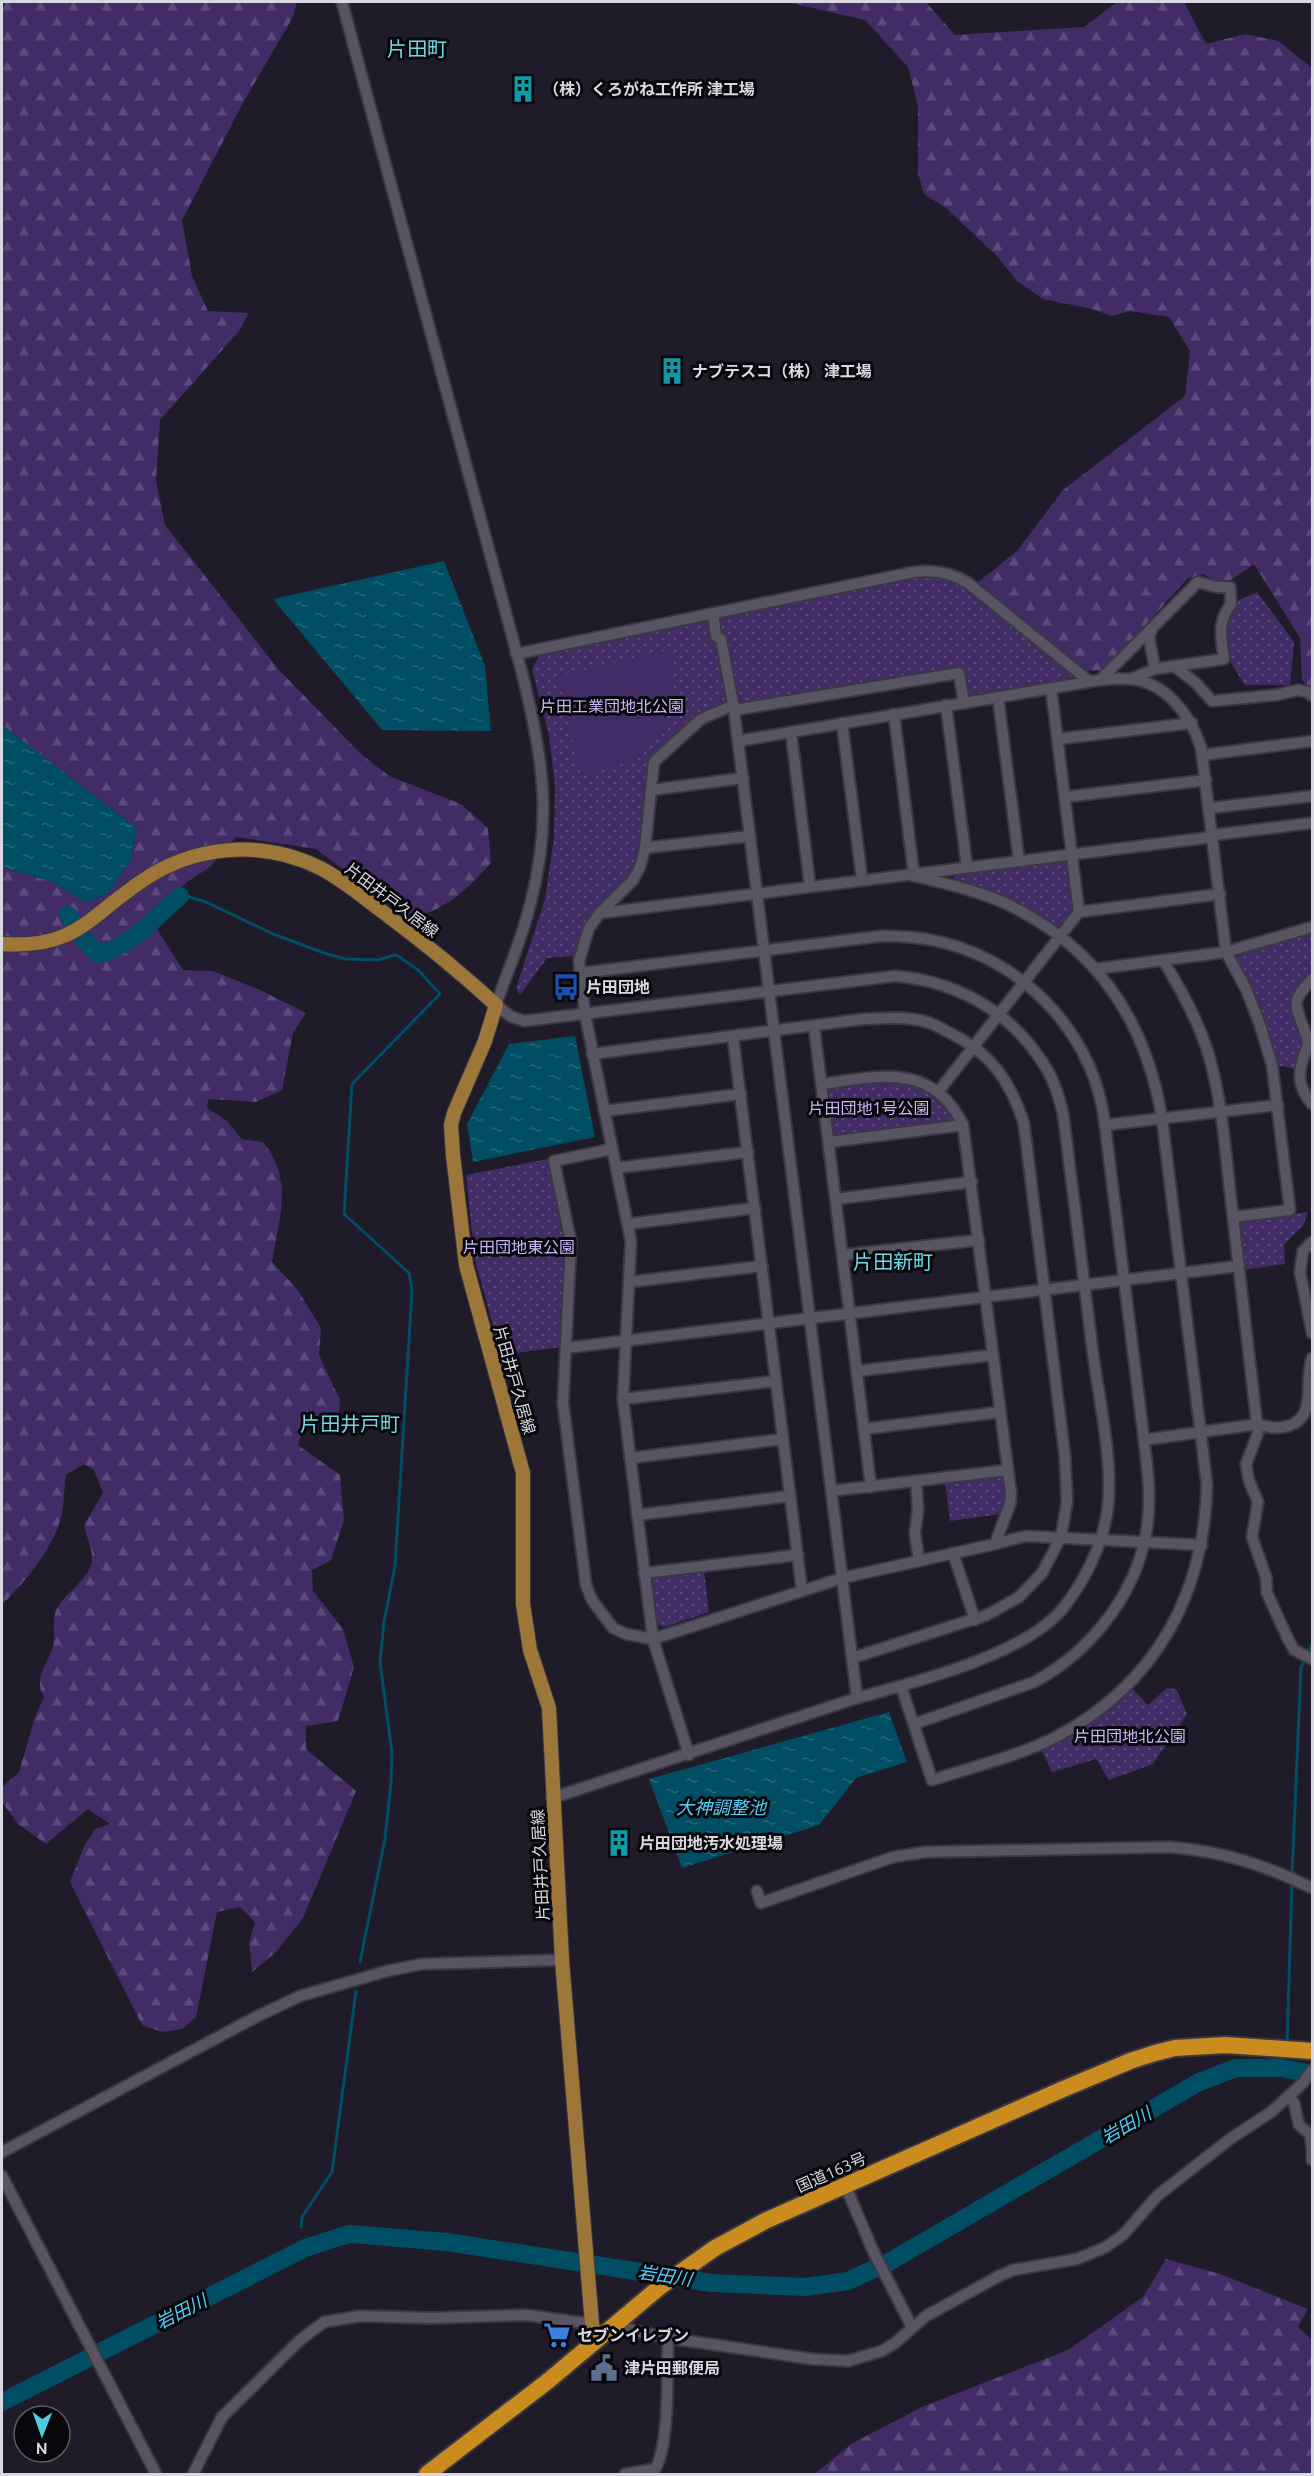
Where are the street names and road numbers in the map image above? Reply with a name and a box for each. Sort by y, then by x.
street label: 片田井戸久居線 [342,859,442,941]
street label: 片田井戸久居線 [491,1324,539,1436]
street label: 片田井戸久居線 [528,1809,552,1921]
street label: 国道163号 [793,2149,869,2195]

